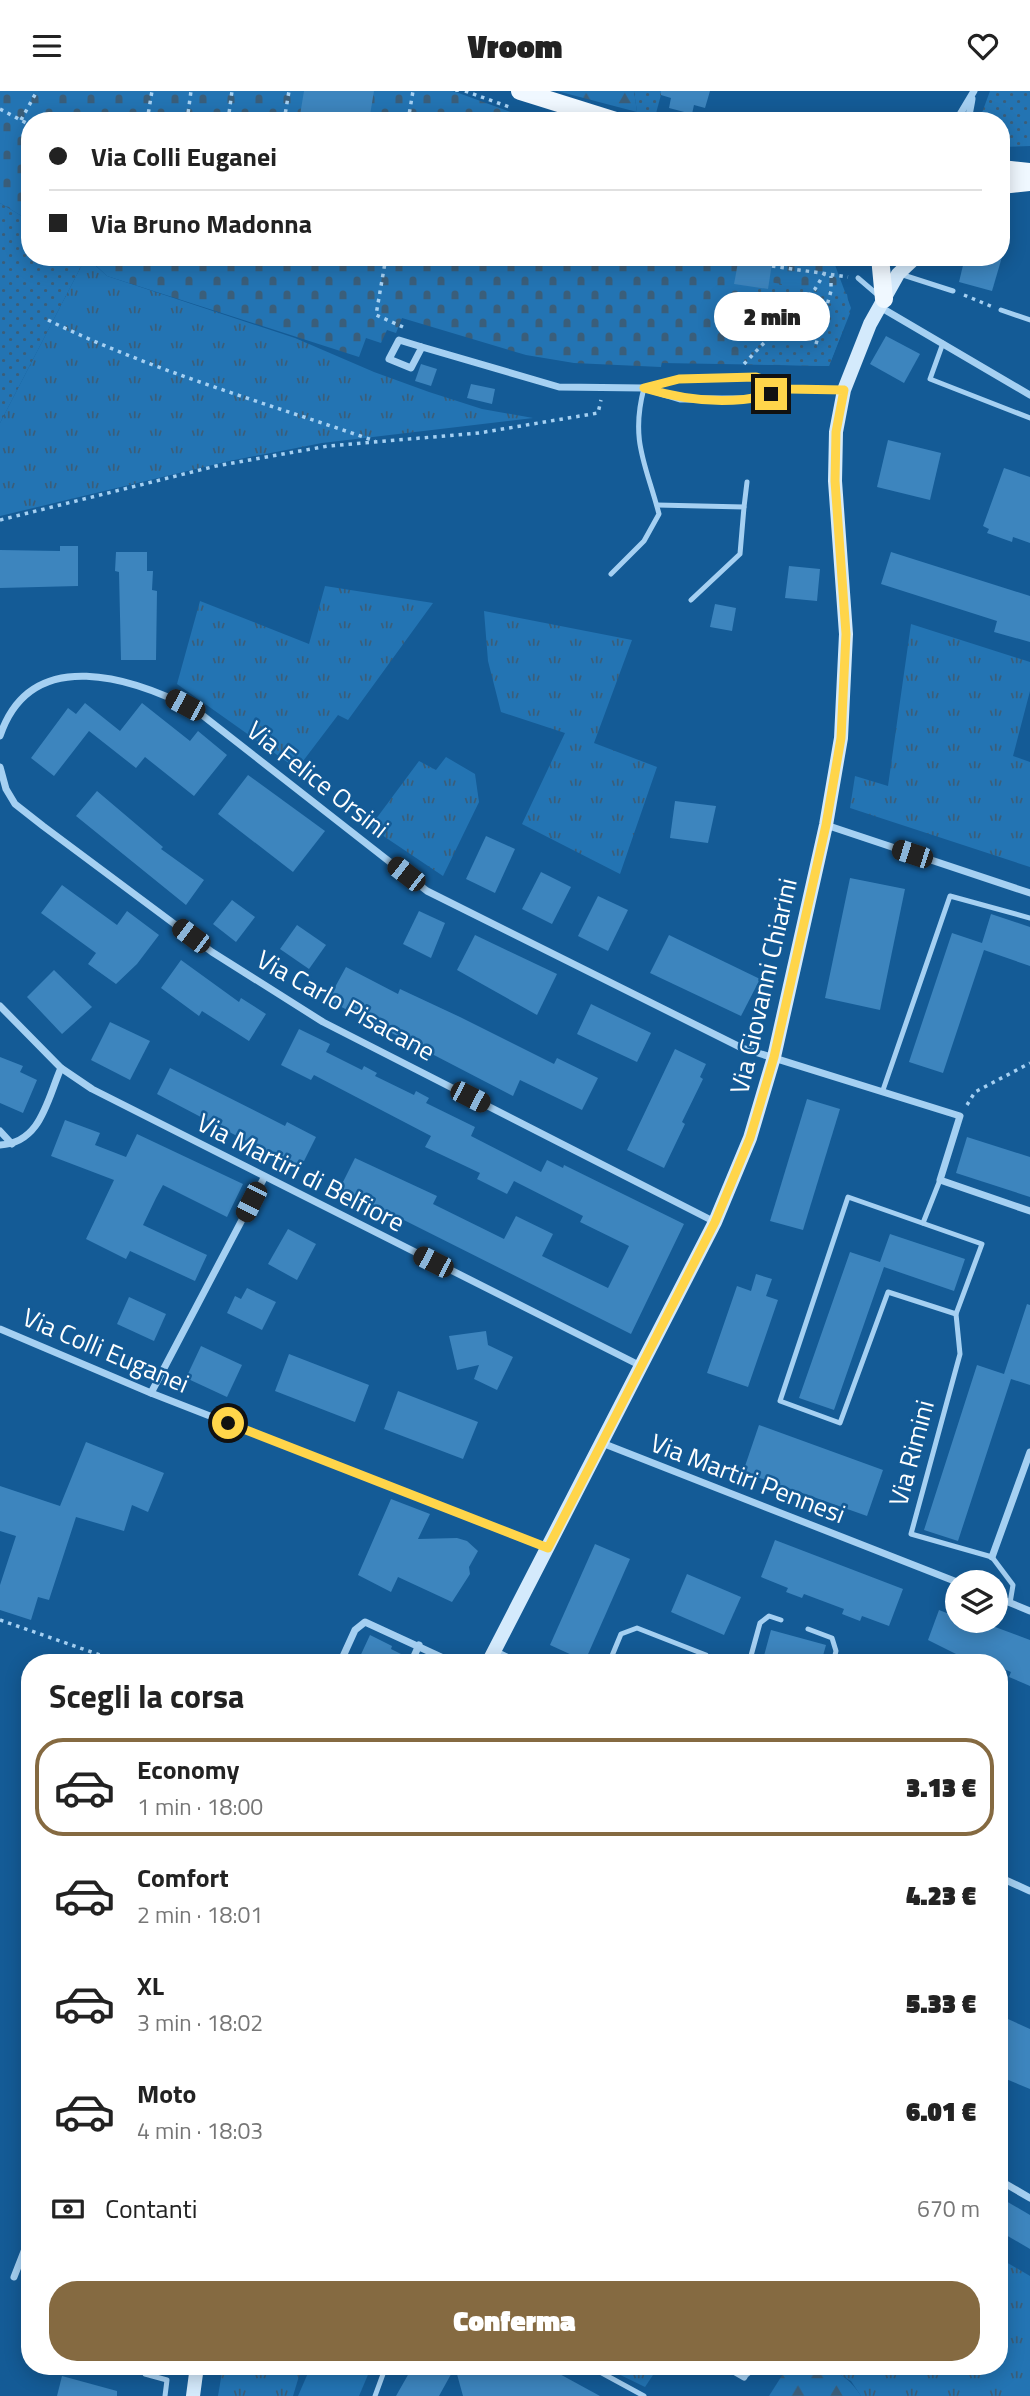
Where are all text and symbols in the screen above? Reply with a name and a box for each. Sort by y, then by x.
text: Vroom [468,22,562,70]
icon: menu [28,27,66,65]
icon: heart [964,27,1002,65]
text: Via Colli Euganei [91,137,277,176]
text: Via Bruno Madonna [91,204,312,243]
callout: 2 min [713,293,829,341]
text: 2 min [743,299,801,334]
route end [755,378,787,410]
car [162,686,209,724]
street label: Via Felice Orsini [239,711,397,847]
car [889,838,936,870]
car [383,853,430,895]
street label: Via Giovanni Chiarini [719,874,807,1098]
car [168,915,215,957]
street label: Via Carlo Pisacane [250,940,442,1070]
car [447,1078,494,1116]
street label: Via Martiri di Belfiore [190,1103,412,1241]
car [233,1179,270,1225]
car [410,1243,457,1281]
street label: Via Colli Euganei [17,1297,195,1403]
street label: Via Rimini [878,1396,944,1510]
route start [212,1407,244,1439]
street label: Via Martiri Pennesi [645,1423,851,1533]
map controls [945,1570,1008,1633]
button: layers [945,1570,1008,1633]
text: Scegli la corsa [49,1672,244,1720]
text: Economy [137,1750,239,1789]
icon: car [53,1756,116,1819]
text: 3.13 € [906,1768,976,1807]
text: 1 min · 18:00 [137,1789,263,1824]
text: Comfort [137,1858,229,1897]
icon: car [53,1864,116,1927]
text: 4.23 € [906,1876,976,1915]
text: 2 min · 18:01 [137,1897,263,1932]
text: XL [137,1966,164,2005]
icon: car [53,1972,116,2035]
text: 5.33 € [906,1984,976,2023]
text: 3 min · 18:02 [137,2005,263,2040]
text: Moto [137,2074,196,2113]
icon: car [53,2080,116,2143]
text: 6.01 € [906,2092,976,2131]
text: 4 min · 18:03 [137,2113,263,2148]
text: Contanti [105,2189,197,2228]
icon: cash [49,2190,87,2228]
text: 670 m [917,2191,980,2226]
button: Conferma [49,2281,980,2361]

